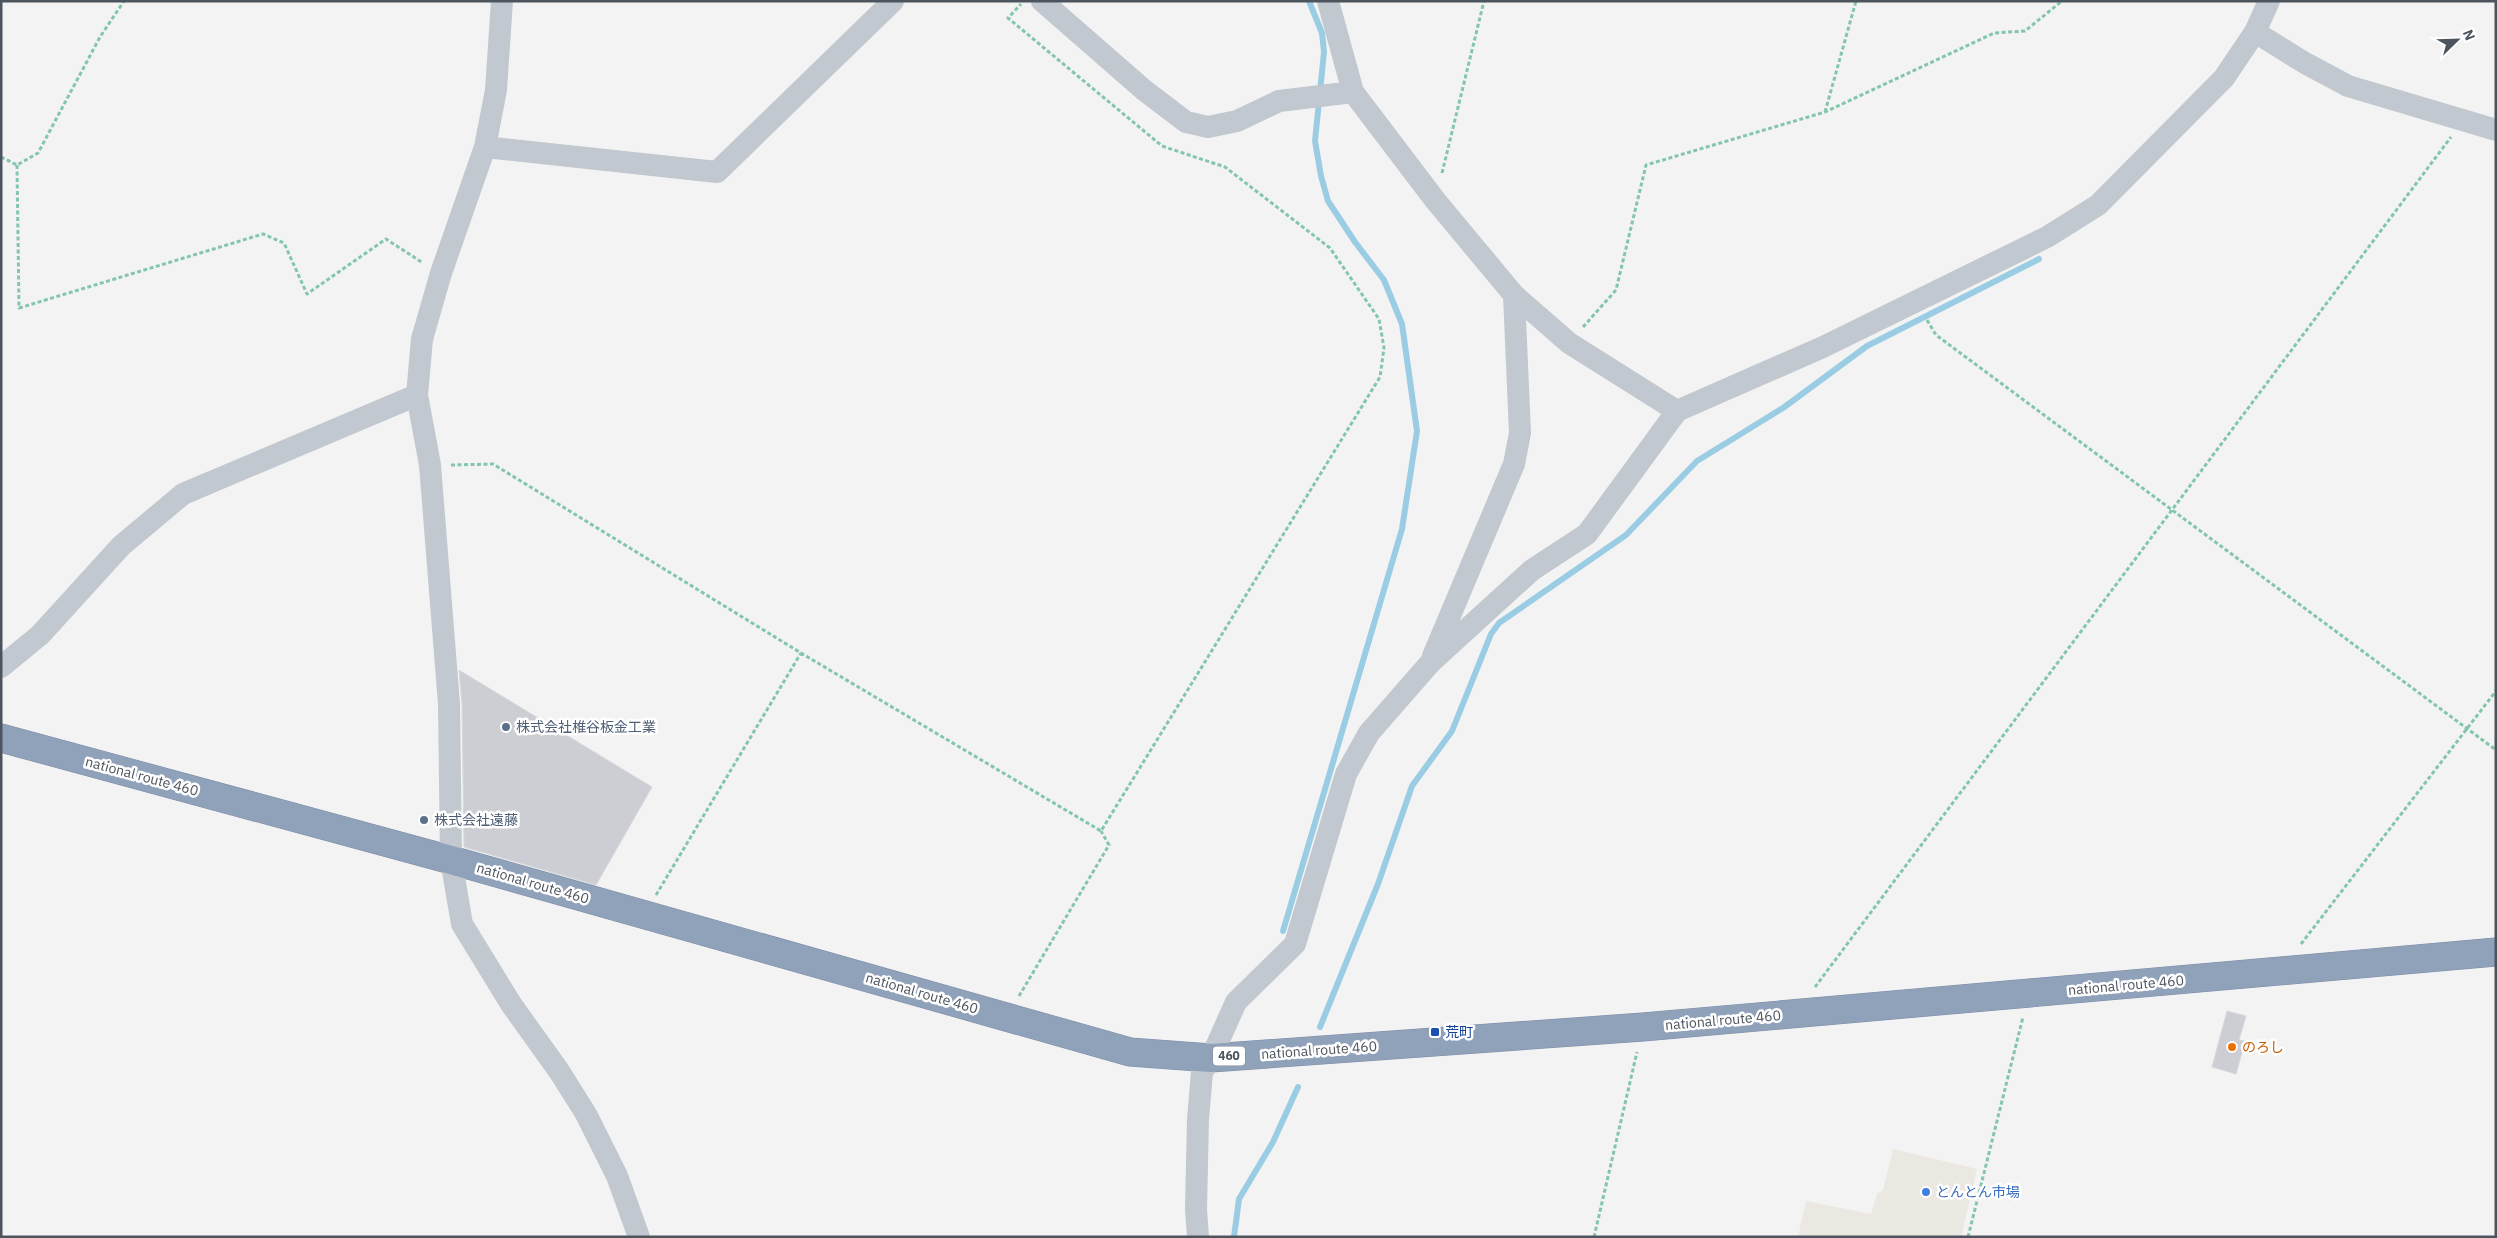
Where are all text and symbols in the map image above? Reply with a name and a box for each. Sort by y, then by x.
north arrow [2432,15,2482,65]
text: N [2459,27,2479,43]
place label: 株式会社椎谷板金工業 [516,718,656,736]
marker: 株式会社椎谷板金工業 [500,721,512,733]
street label: national route 460 [84,752,200,800]
place label: 株式会社遠藤 [434,811,518,829]
marker: 株式会社遠藤 [418,814,430,826]
street label: national route 460 [475,858,591,908]
street label: national route 460 [864,968,980,1018]
street label: national route 460 [2067,971,2185,999]
street label: national route 460 [1664,1006,1782,1034]
place label: 荒町 [1445,1023,1473,1041]
marker: 荒町 [1429,1026,1441,1038]
street label: national route 460 [1260,1037,1378,1063]
place label: のろし [2242,1038,2284,1056]
marker: のろし [2226,1041,2238,1053]
road number: 460 [1213,1046,1245,1066]
place label: とんとん市場 [1936,1183,2020,1201]
marker: とんとん市場 [1920,1186,1932,1198]

